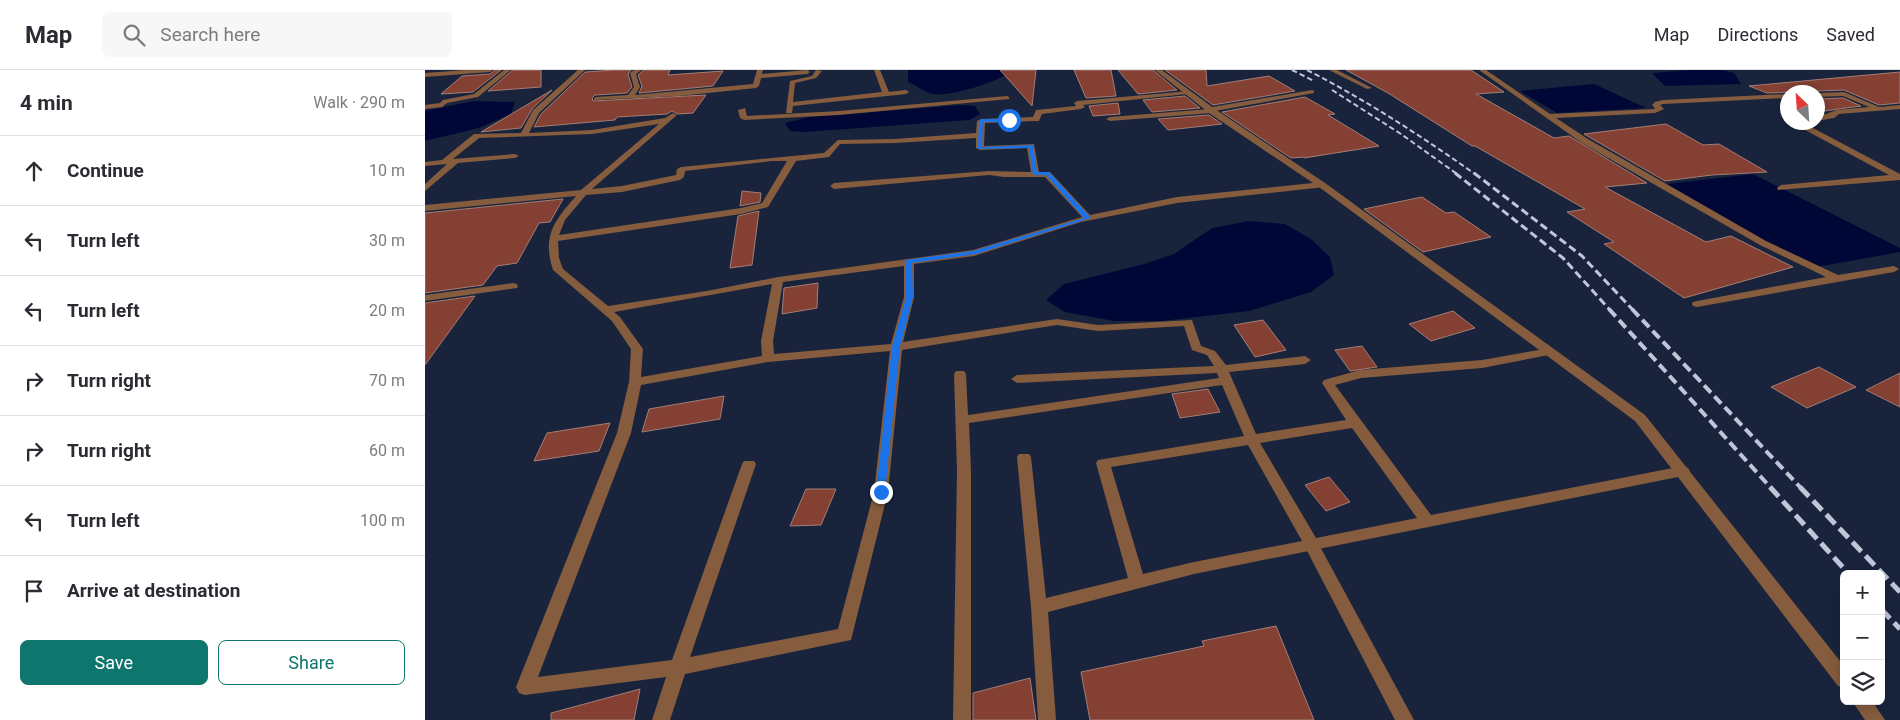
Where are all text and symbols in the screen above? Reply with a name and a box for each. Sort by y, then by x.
search box [102,12,452,57]
text: Map [25,21,72,49]
icon: search [120,21,148,49]
text: Search here [160,23,260,46]
text: Map [1654,24,1689,45]
text: Directions [1717,24,1798,45]
text: Saved [1826,24,1875,45]
north arrow [1780,85,1825,130]
text: 4 min [20,91,73,115]
text: Walk · 290 m [313,93,405,112]
route start [998,109,1021,132]
icon: ahead [20,157,48,185]
text: Continue [67,159,144,182]
text: 10 m [369,161,405,180]
icon: left [20,227,48,255]
text: Turn left [67,229,140,252]
text: 30 m [369,231,405,250]
icon: left [20,297,48,325]
text: Turn left [67,299,140,322]
text: 20 m [369,301,405,320]
icon: right [20,367,48,395]
text: Turn right [67,369,151,392]
text: 70 m [369,371,405,390]
icon: right [20,437,48,465]
text: Turn right [67,439,151,462]
text: 60 m [369,441,405,460]
route end [870,481,893,504]
icon: left [20,507,48,535]
text: Turn left [67,509,140,532]
text: 100 m [360,511,405,530]
map controls [1840,570,1885,705]
button: + [1840,570,1885,615]
icon: arrive [20,577,48,605]
text: Arrive at destination [67,579,240,602]
button: − [1840,615,1885,660]
button: Save [20,640,208,685]
button: Share [218,640,405,685]
button: layers [1840,660,1885,705]

